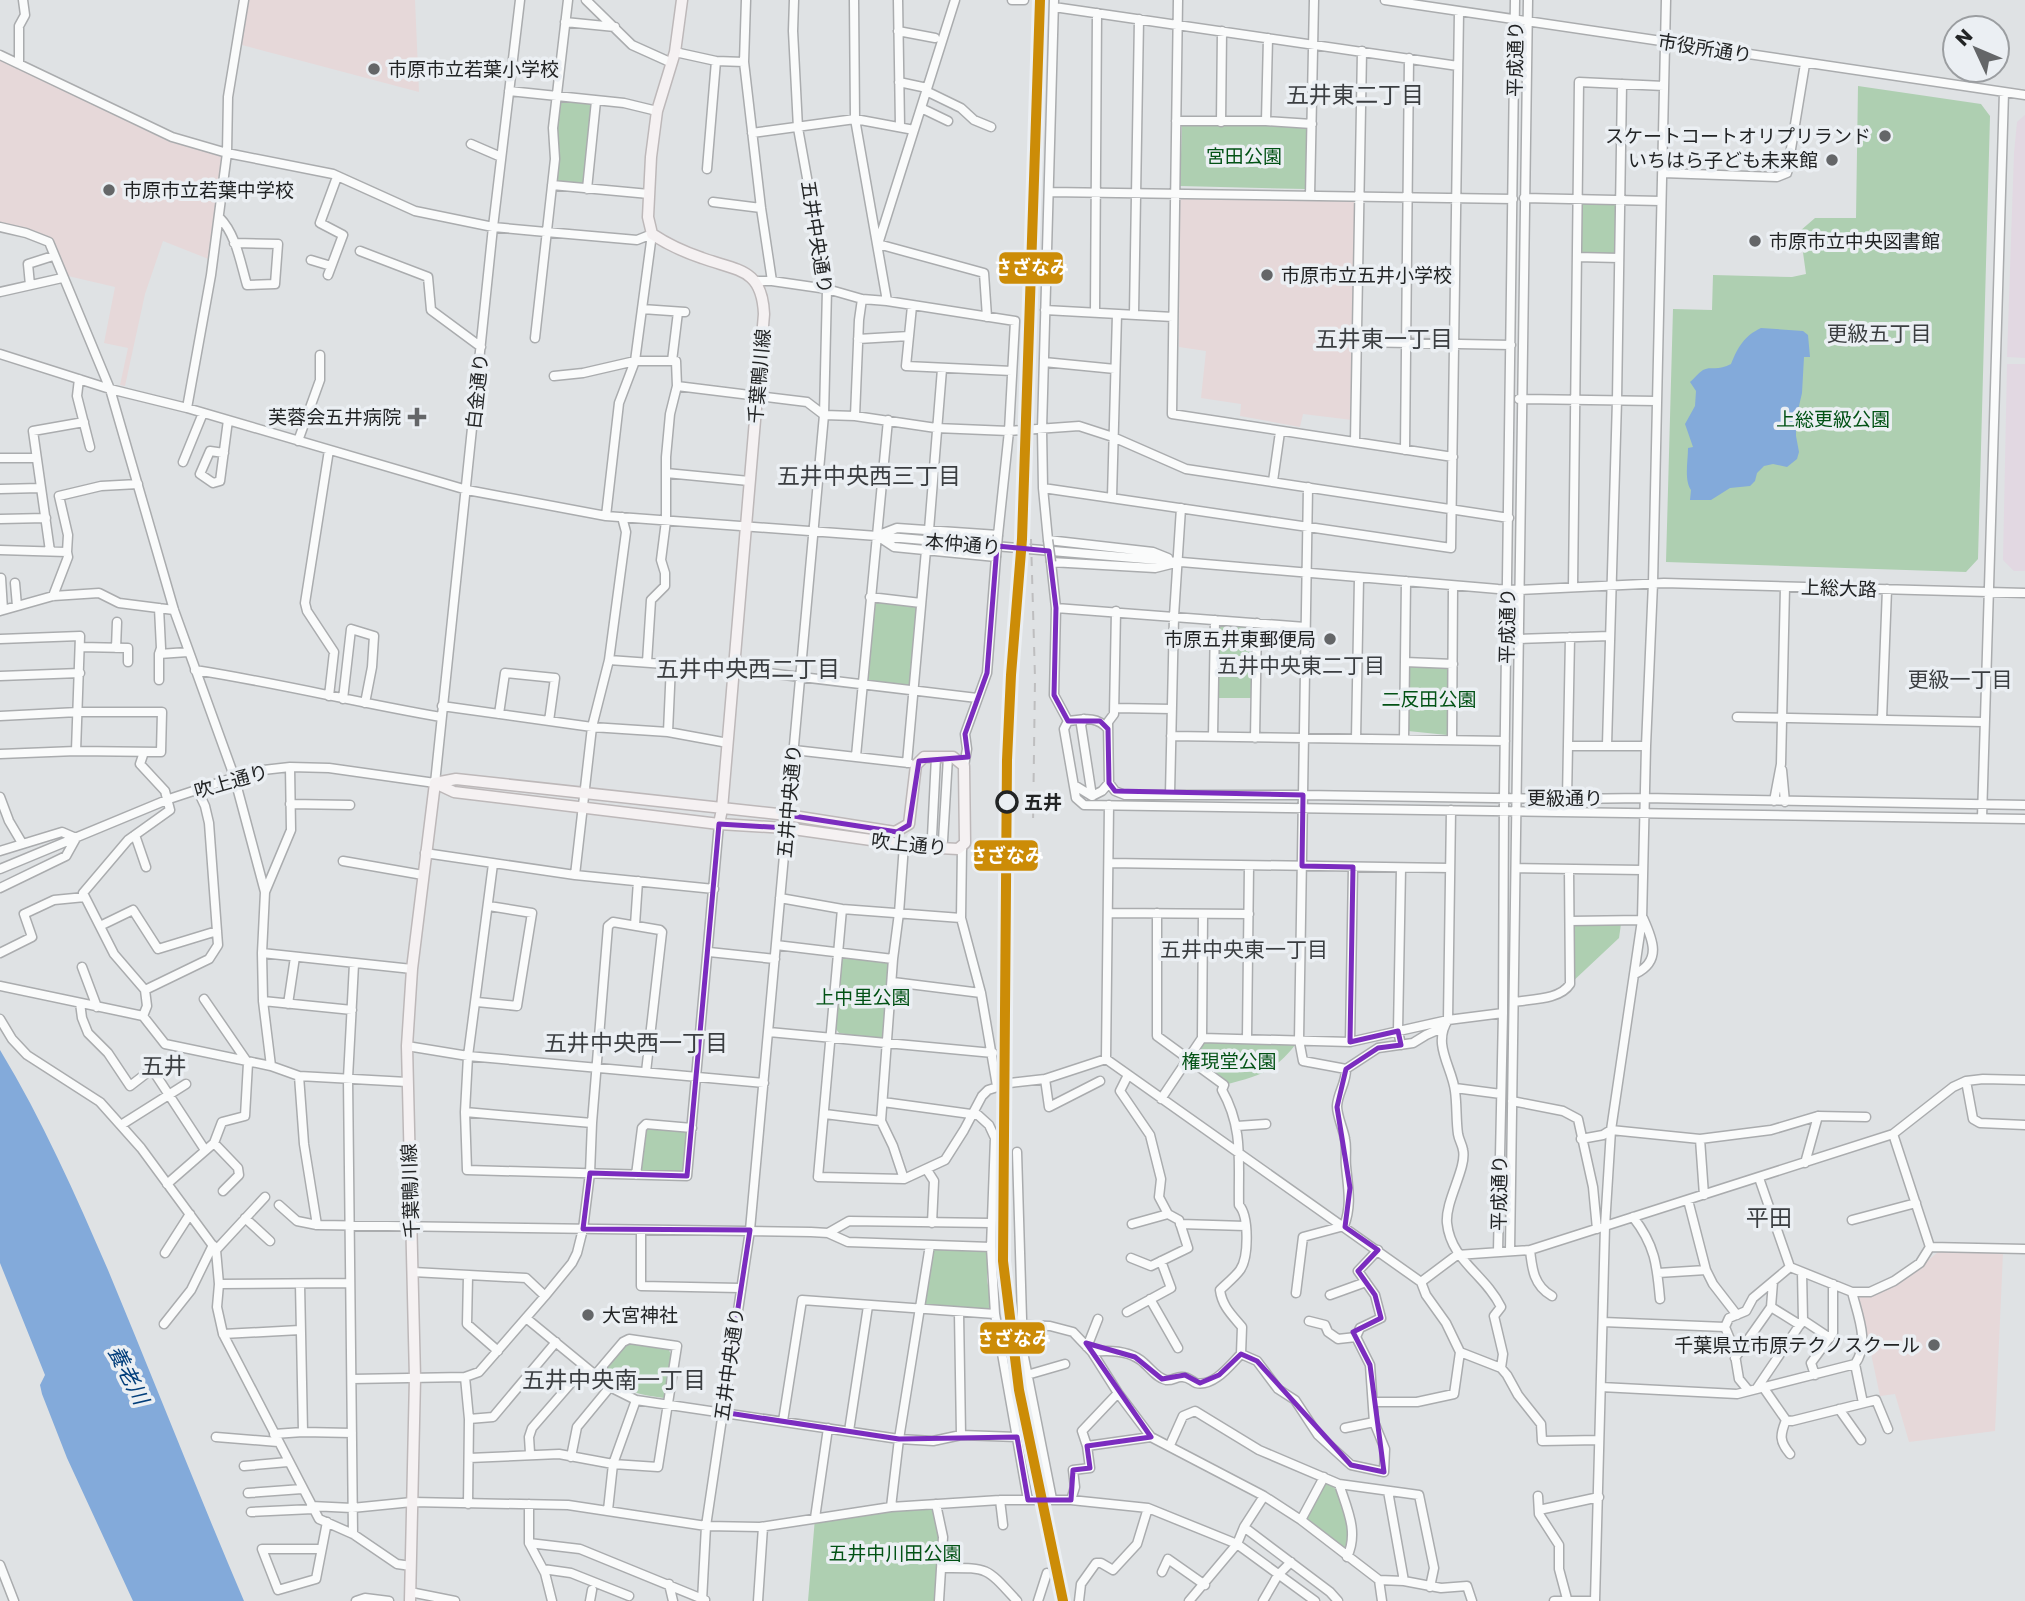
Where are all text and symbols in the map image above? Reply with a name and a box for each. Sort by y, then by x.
north arrow [1941,14,2011,84]
street label: 平成通り [1501,21,1530,97]
text: N [1949,23,1979,52]
street label: 市役所通り [1656,28,1754,69]
place label: 市原市立若葉小学校 [388,56,559,83]
marker: 市原市立若葉小学校 [366,61,382,77]
district label: 五井東二丁目 [1286,79,1424,111]
place label: スケートコートオリプリランド [1605,123,1871,150]
marker: スケートコートオリプリランド [1877,128,1893,144]
park label: 宮田公園 [1206,143,1282,170]
place label: いちはら子ども未来館 [1628,147,1818,174]
marker: いちはら子ども未来館 [1824,152,1840,168]
place label: 市原市立若葉中学校 [123,177,294,204]
street label: 五井中央通り [794,179,839,295]
marker: 市原市立若葉中学校 [101,182,117,198]
place label: 市原市立中央図書館 [1769,228,1940,255]
marker: 市原市立中央図書館 [1747,233,1763,249]
line badge: さざなみ [998,251,1064,285]
text: さざなみ [993,254,1069,281]
place label: 市原市立五井小学校 [1281,262,1452,289]
marker: 市原市立五井小学校 [1259,267,1275,283]
district label: 更級五丁目 [1827,319,1932,348]
district label: 五井東一丁目 [1315,323,1453,355]
street label: 千葉鴨川線 [742,328,777,425]
street label: 白金通り [460,352,495,430]
place label: 芙蓉会五井病院 [268,404,401,431]
park label: 上総更級公園 [1776,406,1890,433]
marker: 芙蓉会五井病院 [407,407,427,427]
district label: 五井中央西三丁目 [777,460,961,492]
street label: 本仲通り [924,528,1002,561]
street label: 上総大路 [1801,574,1877,603]
street label: 平成通り [1493,588,1522,664]
place label: 市原五井東郵便局 [1164,626,1316,653]
marker: 市原五井東郵便局 [1322,631,1338,647]
district label: 五井中央東二丁目 [1217,651,1385,680]
district label: 五井中央西二丁目 [656,653,840,685]
district label: 更級一丁目 [1908,665,2013,694]
park label: 二反田公園 [1381,686,1477,713]
street label: 五井中央通り [771,743,808,859]
street label: 吹上通り [191,758,271,805]
street label: 更級通り [1527,785,1603,812]
place label: 五井 [1024,789,1062,816]
marker: 五井 [996,791,1018,813]
street label: 吹上通り [870,827,948,862]
line badge: さざなみ [973,839,1039,872]
text: さざなみ [968,842,1044,869]
district label: 五井中央東一丁目 [1160,935,1328,964]
park label: 上中里公園 [815,984,911,1011]
district label: 五井中央西一丁目 [544,1027,728,1059]
park label: 権現堂公園 [1181,1048,1277,1075]
district label: 五井 [141,1050,187,1082]
street label: 千葉鴨川線 [395,1143,426,1239]
street label: 平成通り [1485,1155,1514,1231]
district label: 平田 [1746,1202,1792,1234]
place label: 大宮神社 [602,1302,678,1329]
street label: 五井中央通り [708,1306,751,1422]
marker: 大宮神社 [580,1307,596,1323]
line badge: さざなみ [979,1321,1046,1355]
text: さざなみ [975,1325,1051,1352]
place label: 千葉県立市原テクノスクール [1674,1332,1920,1359]
marker: 千葉県立市原テクノスクール [1926,1337,1942,1353]
water label: 養老川 [101,1340,157,1411]
district label: 五井中央南一丁目 [522,1364,706,1396]
park label: 五井中川田公園 [828,1540,962,1567]

